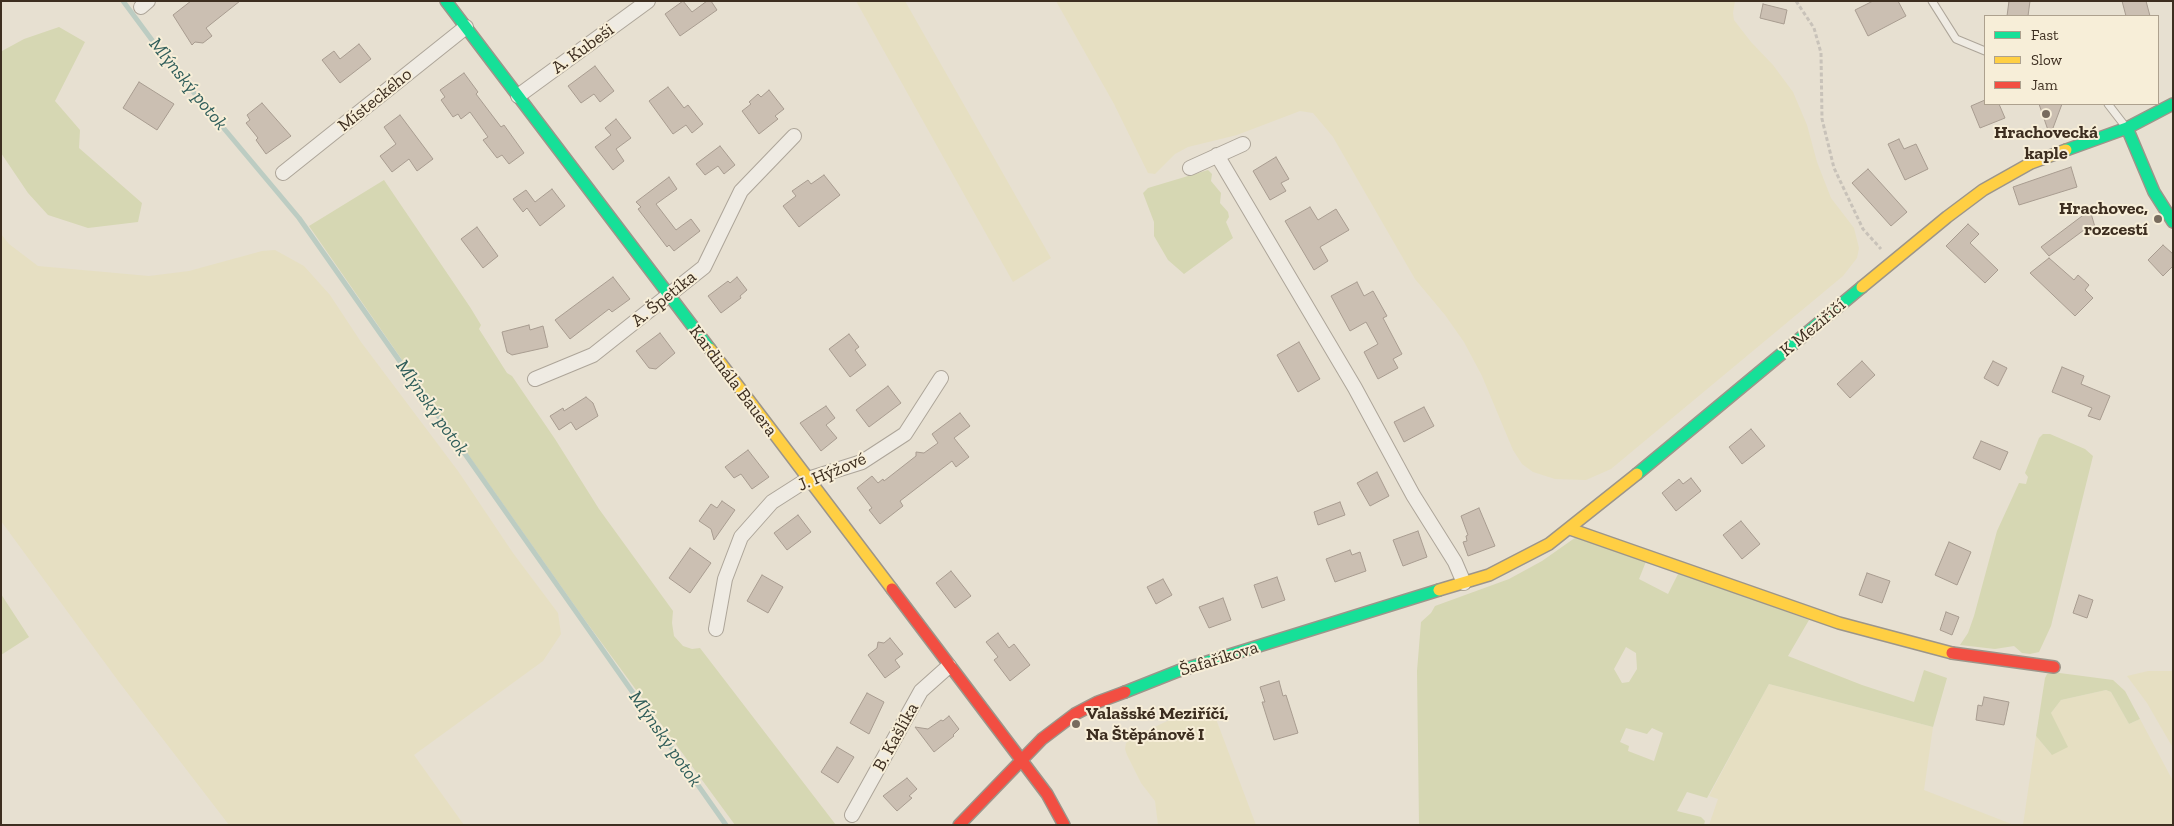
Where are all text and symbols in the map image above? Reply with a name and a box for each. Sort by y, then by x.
legend [1984,15,2159,105]
street label: A. Kubeši [548,19,618,79]
text: Fast [2031,26,2059,44]
water label: Mlýnský potok [144,33,232,135]
text: Slow [2031,51,2062,69]
street label: Místeckého [334,64,416,136]
text: Jam [2031,76,2058,94]
marker: Hrachovecká kaple [2040,108,2052,120]
place label: Hrachovecká kaple [1994,122,2098,164]
place label: Hrachovec, rozcestí [2059,198,2148,240]
marker: Hrachovec, rozcestí [2152,213,2164,225]
street label: A. Špetíka [627,266,701,332]
street label: K Meziříčí [1776,294,1850,362]
street label: Kardinála Bauera [684,321,782,441]
water label: Mlýnský potok [391,356,473,460]
street label: J. Hýžové [794,448,870,496]
street label: Šafaříkova [1177,637,1261,681]
water label: Mlýnský potok [624,687,706,791]
street label: B. Kašlíka [868,699,924,775]
place label: Valašské Meziříčí, Na Štěpánově I [1086,703,1229,746]
marker: Valašské Meziříčí, Na Štěpánově I [1070,718,1082,730]

